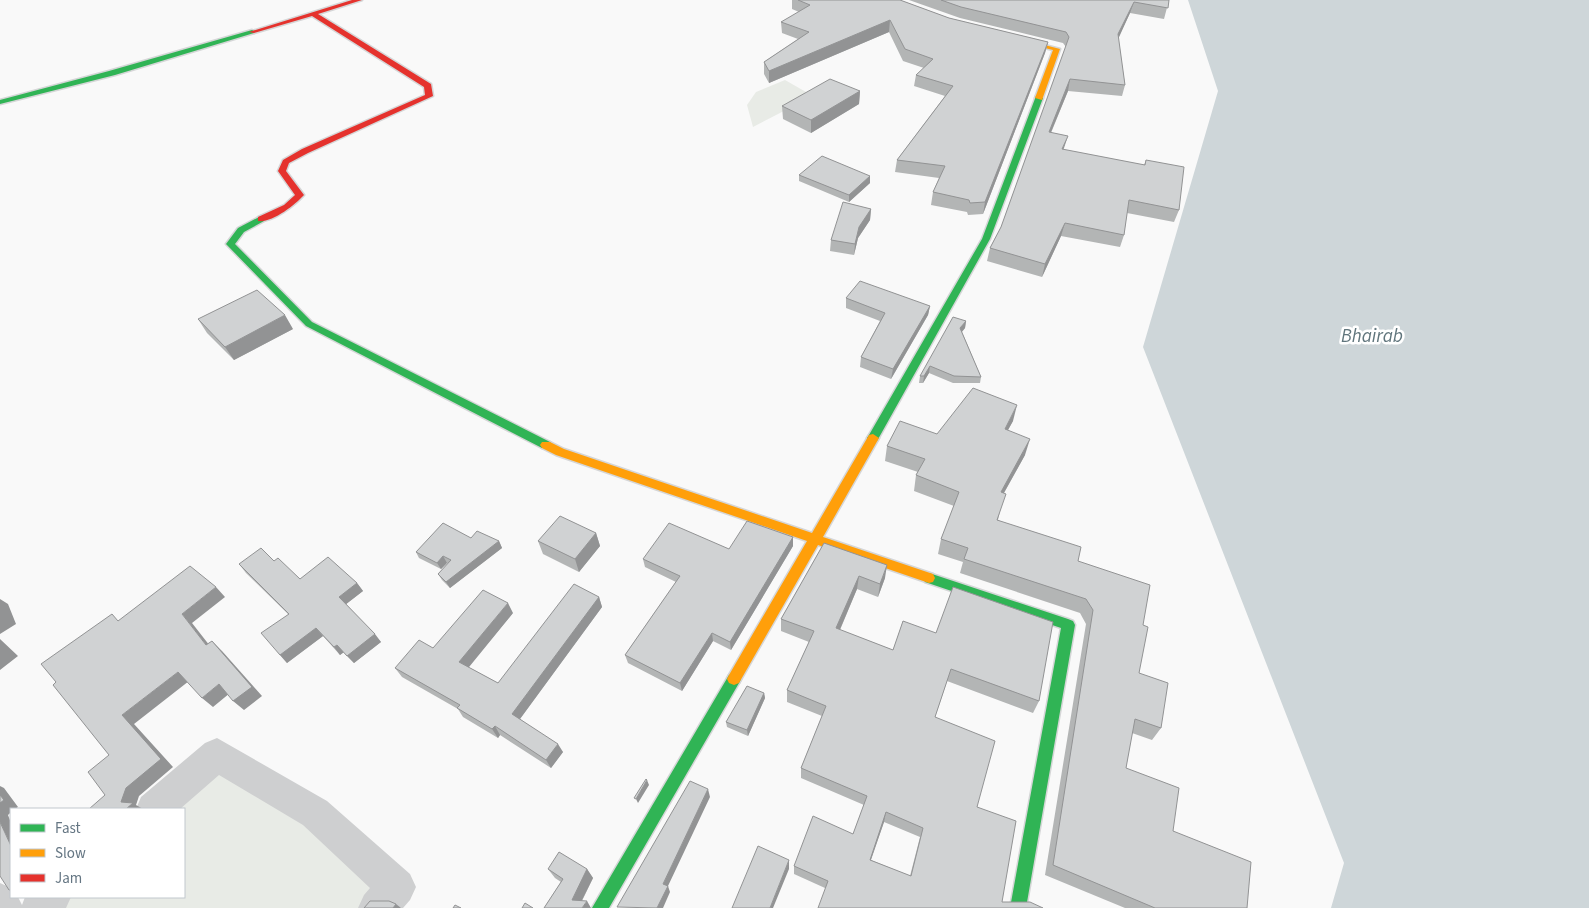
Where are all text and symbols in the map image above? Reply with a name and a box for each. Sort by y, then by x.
water label: Bhairab [1341,323,1403,350]
legend [10,808,185,898]
text: Fast [55,818,81,839]
text: Slow [55,843,86,864]
text: Jam [55,868,82,889]

